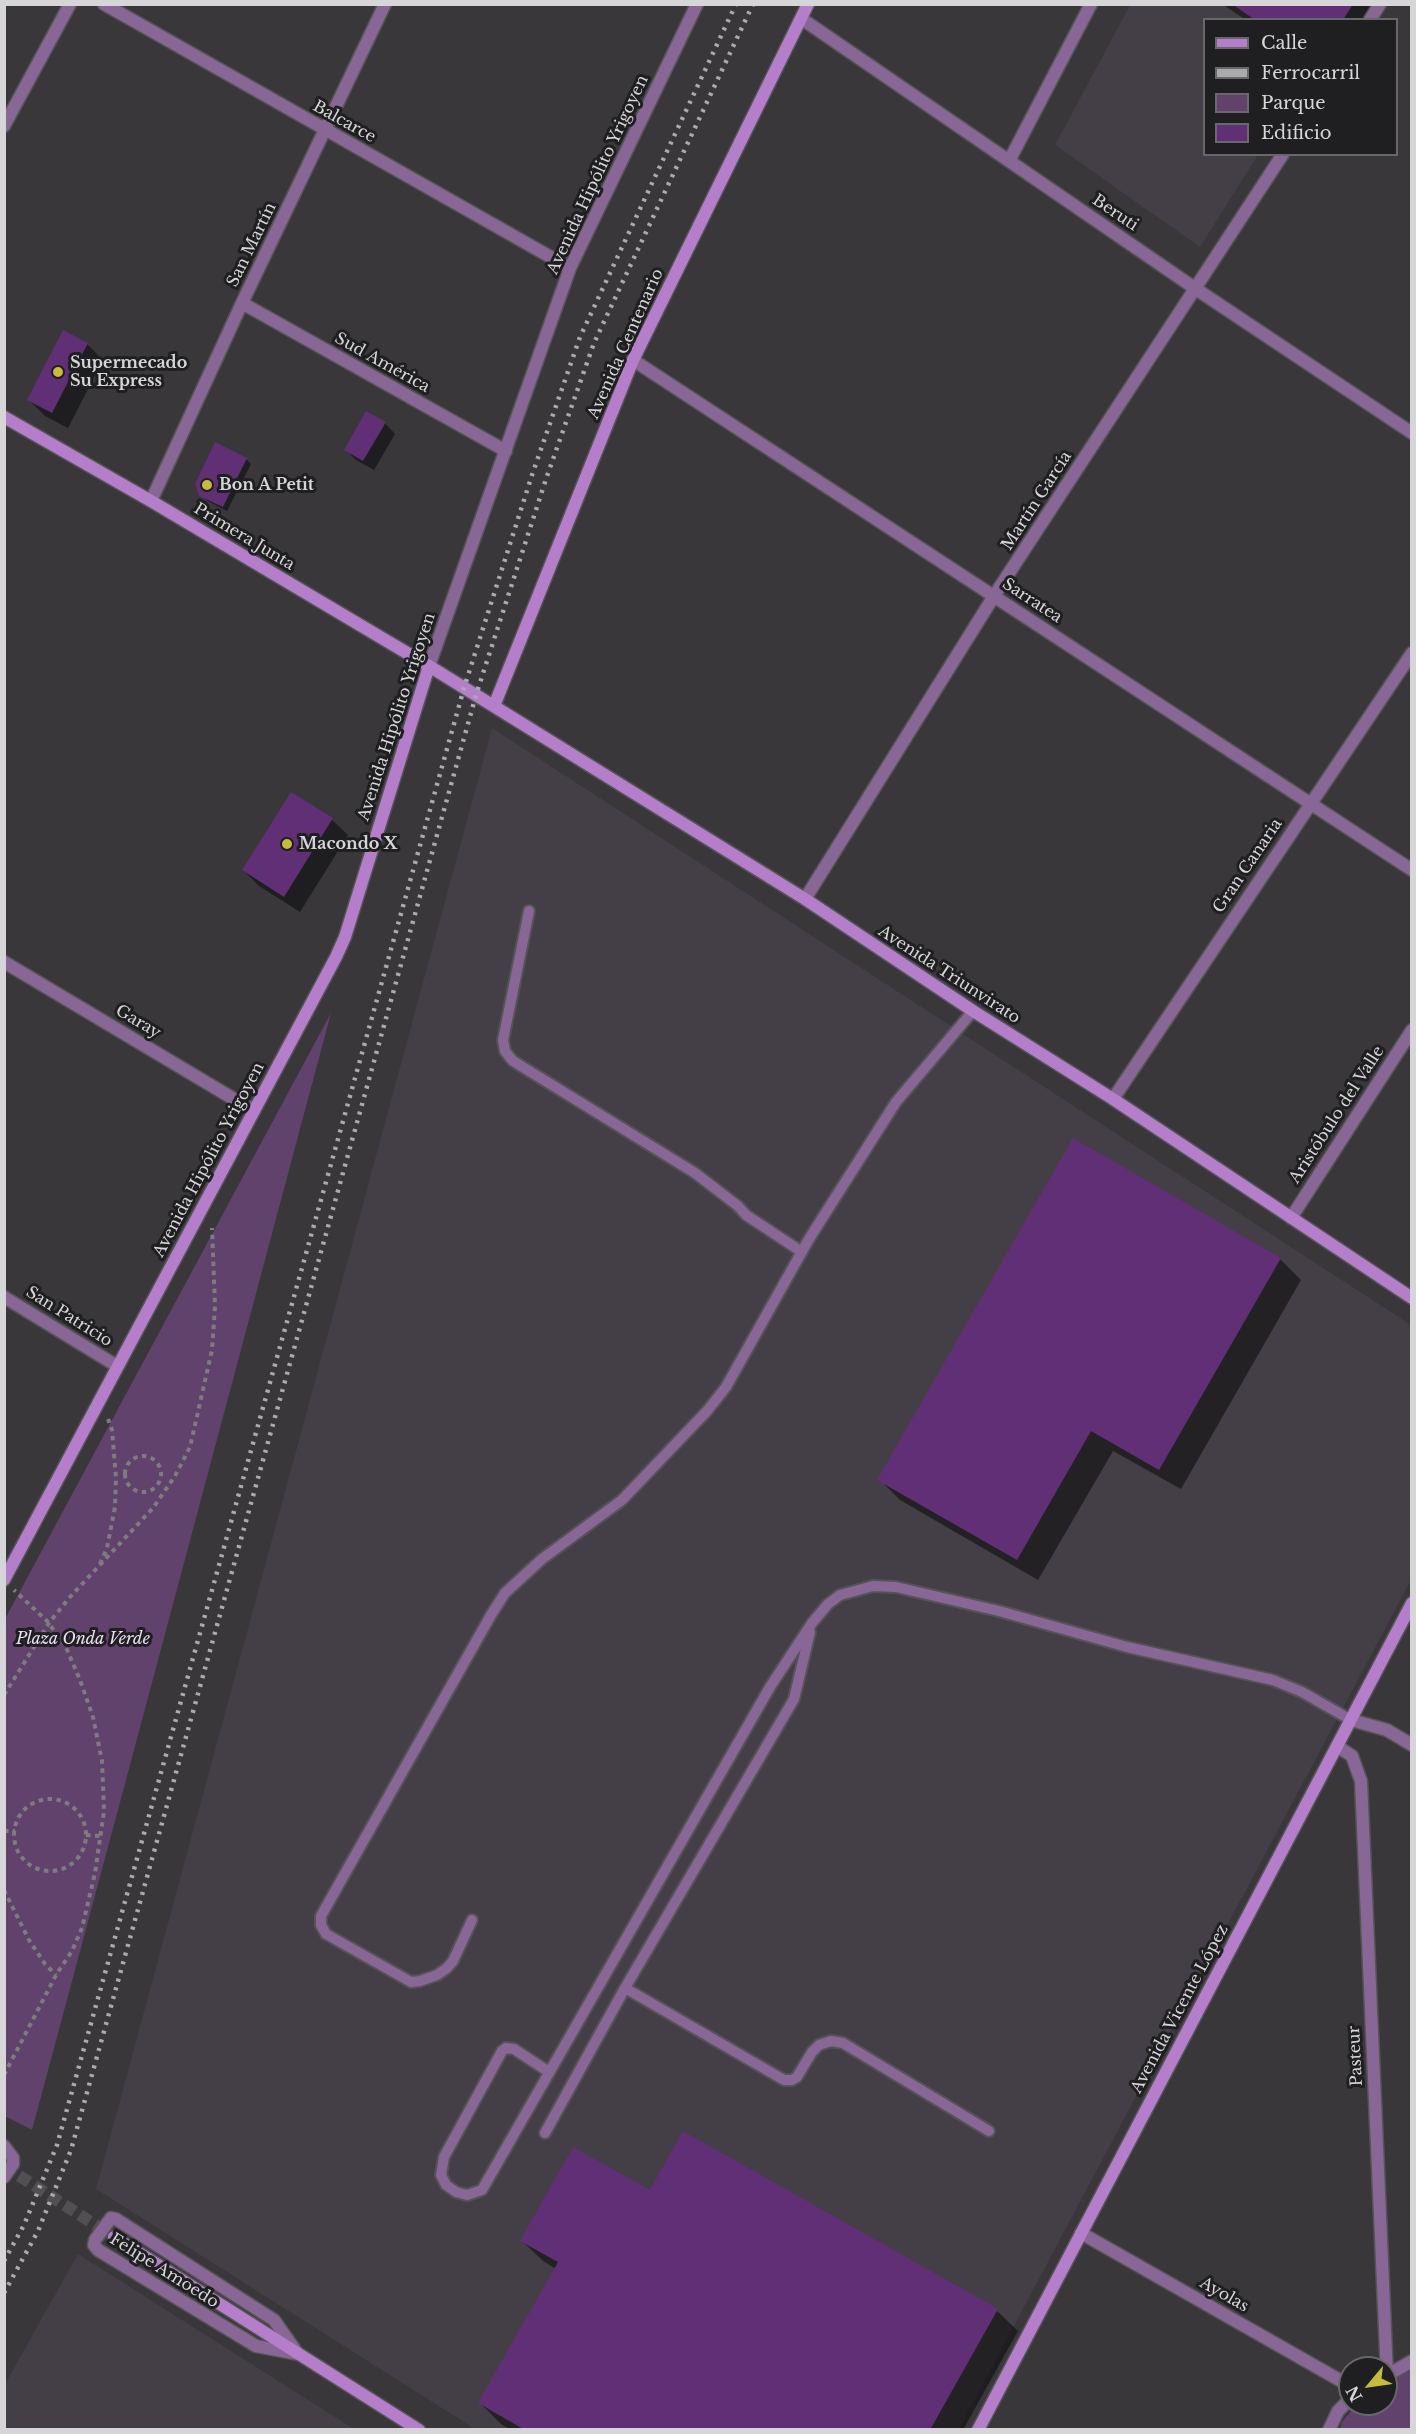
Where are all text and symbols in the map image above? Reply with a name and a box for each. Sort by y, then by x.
legend [1203,18,1398,156]
text: Calle [1261,32,1307,54]
text: Ferrocarril [1261,62,1360,84]
street label: Avenida Hipólito Yrigoyen [543,72,653,278]
text: Parque [1261,92,1326,114]
street label: Balcarce [309,97,379,147]
text: Edificio [1261,122,1332,144]
street label: Beruti [1088,191,1142,235]
street label: San Martín [223,200,281,290]
street label: Avenida Centenario [584,266,668,422]
street label: Sud América [331,329,433,397]
place label: Supermecado Su Express [70,353,187,391]
marker: Supermecado Su Express [51,365,65,379]
street label: Martín García [998,448,1076,554]
place label: Bon A Petit [219,475,314,495]
marker: Bon A Petit [200,478,214,492]
street label: Primera Junta [190,499,298,575]
street label: Sarratea [999,575,1065,627]
street label: Avenida Hipólito Yrigoyen [354,611,440,823]
street label: Gran Canaria [1209,815,1287,917]
place label: Macondo X [299,834,397,854]
marker: Macondo X [280,837,294,851]
street label: Avenida Triunvirato [874,922,1024,1028]
street label: Garay [112,1001,164,1043]
street label: Aristóbulo del Valle [1285,1043,1389,1187]
street label: Avenida Hipólito Yrigoyen [149,1059,269,1261]
street label: San Patricio [22,1283,116,1351]
park label: Plaza Onda Verde [16,1629,150,1649]
street label: Avenida Vicente López [1127,1921,1233,2097]
street label: Pasteur [1345,2025,1367,2087]
street label: Felipe Amoedo [106,2230,222,2312]
street label: Ayolas [1196,2273,1252,2317]
north arrow [1338,2356,1398,2416]
text: N [1342,2382,1366,2405]

